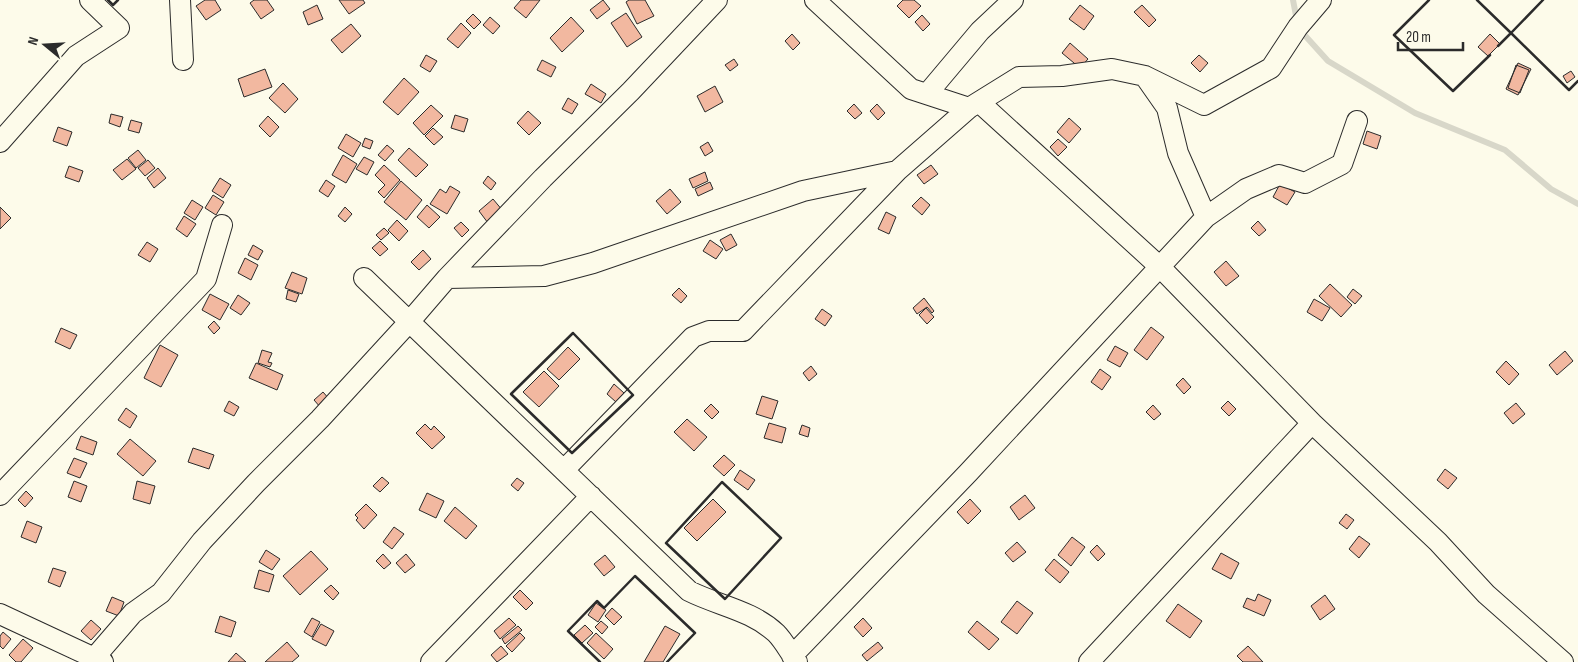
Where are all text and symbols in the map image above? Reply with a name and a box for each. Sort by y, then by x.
north arrow [20,20,70,70]
scale bar [1398,20,1463,52]
text: 20 m [1406,28,1431,47]
text: N [24,35,42,47]

